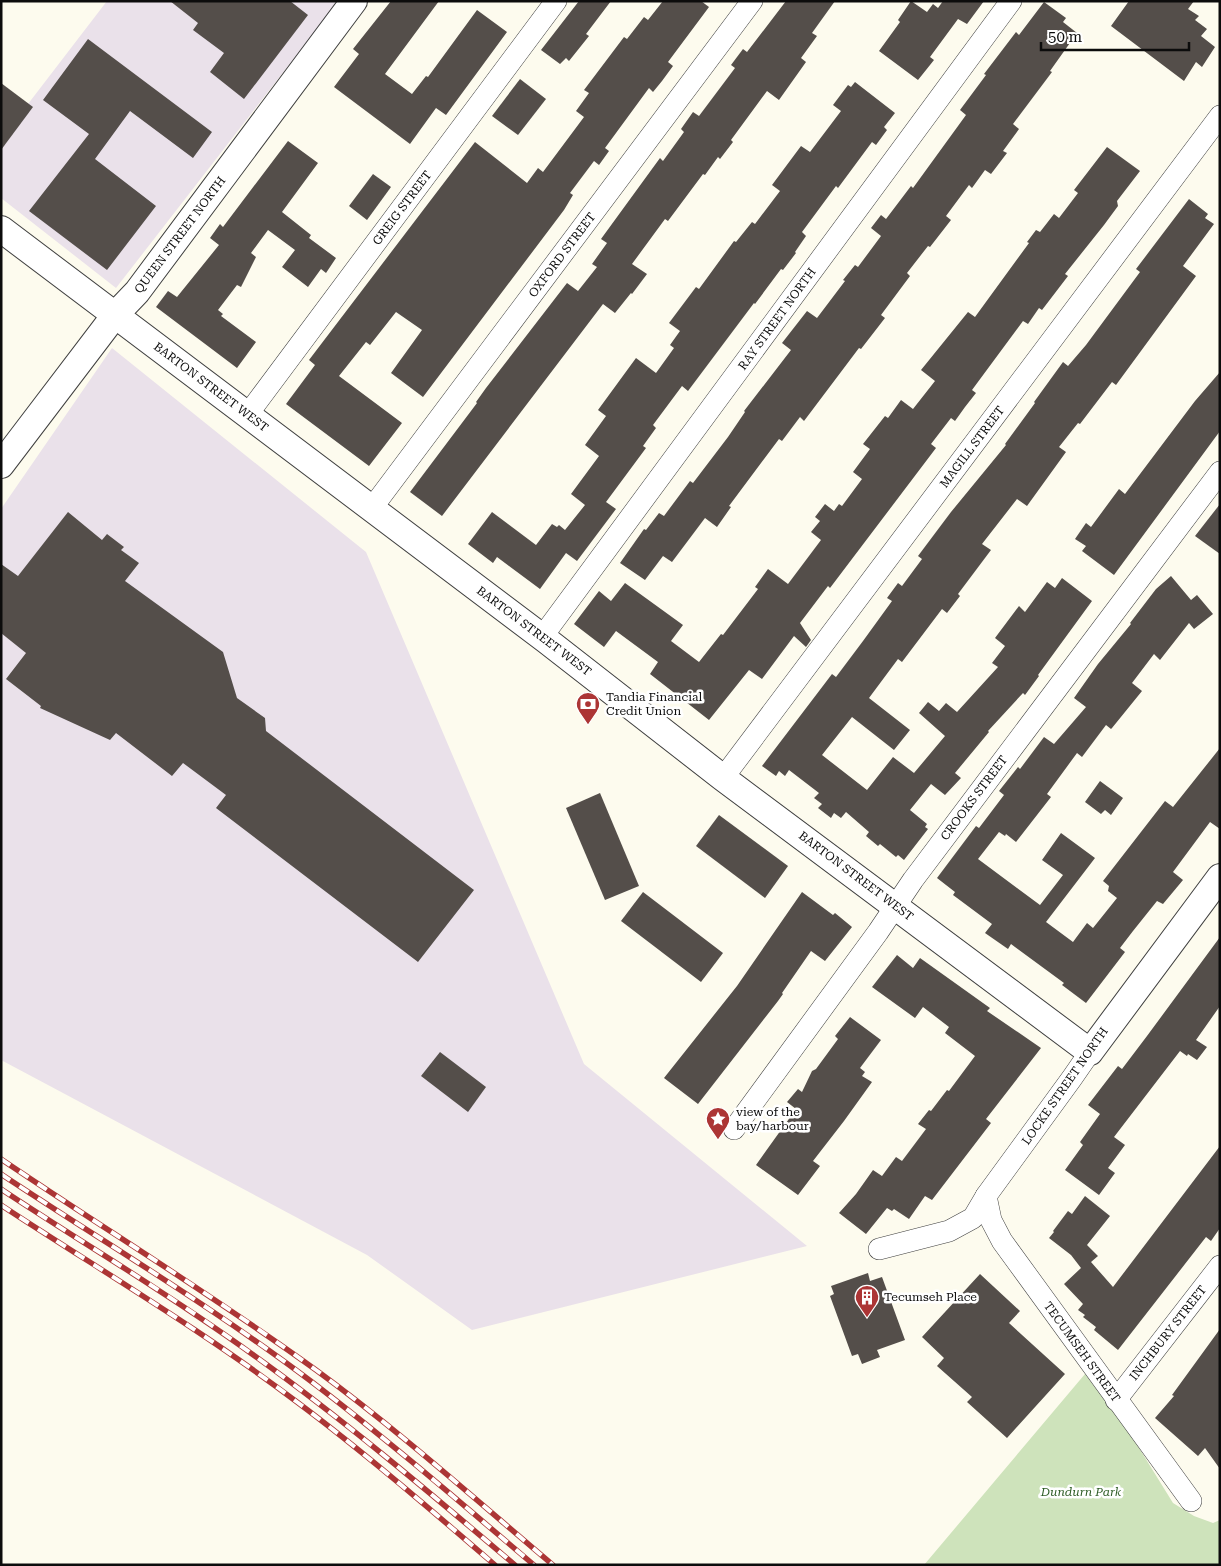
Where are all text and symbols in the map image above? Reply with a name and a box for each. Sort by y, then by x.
scale bar [1041,20,1188,52]
text: 50 m [1048,28,1083,46]
street label: GREIG STREET [370,168,434,248]
street label: QUEEN STREET NORTH [132,174,228,296]
street label: OXFORD STREET [526,210,598,300]
street label: RAY STREET NORTH [735,265,819,373]
street label: BARTON STREET WEST [151,339,271,435]
street label: MAGILL STREET [937,404,1007,490]
street label: BARTON STREET WEST [474,583,594,679]
place label: Tandia Financial Credit Union [606,690,703,718]
bank icon: Tandia Financial Credit Union [575,691,601,725]
street label: CROOKS STREET [938,753,1010,843]
street label: BARTON STREET WEST [796,828,916,924]
street label: LOCKE STREET NORTH [1019,1025,1111,1147]
place label: view of the bay/harbour [736,1105,809,1133]
place icon: view of the bay/harbour [705,1106,731,1140]
street label: INCHBURY STREET [1127,1283,1209,1383]
building icon: Tecumseh Place [854,1284,880,1318]
place label: Tecumseh Place [884,1290,977,1304]
street label: TECUMSEH STREET [1041,1299,1123,1405]
park label: Dundurn Park [1040,1485,1122,1499]

